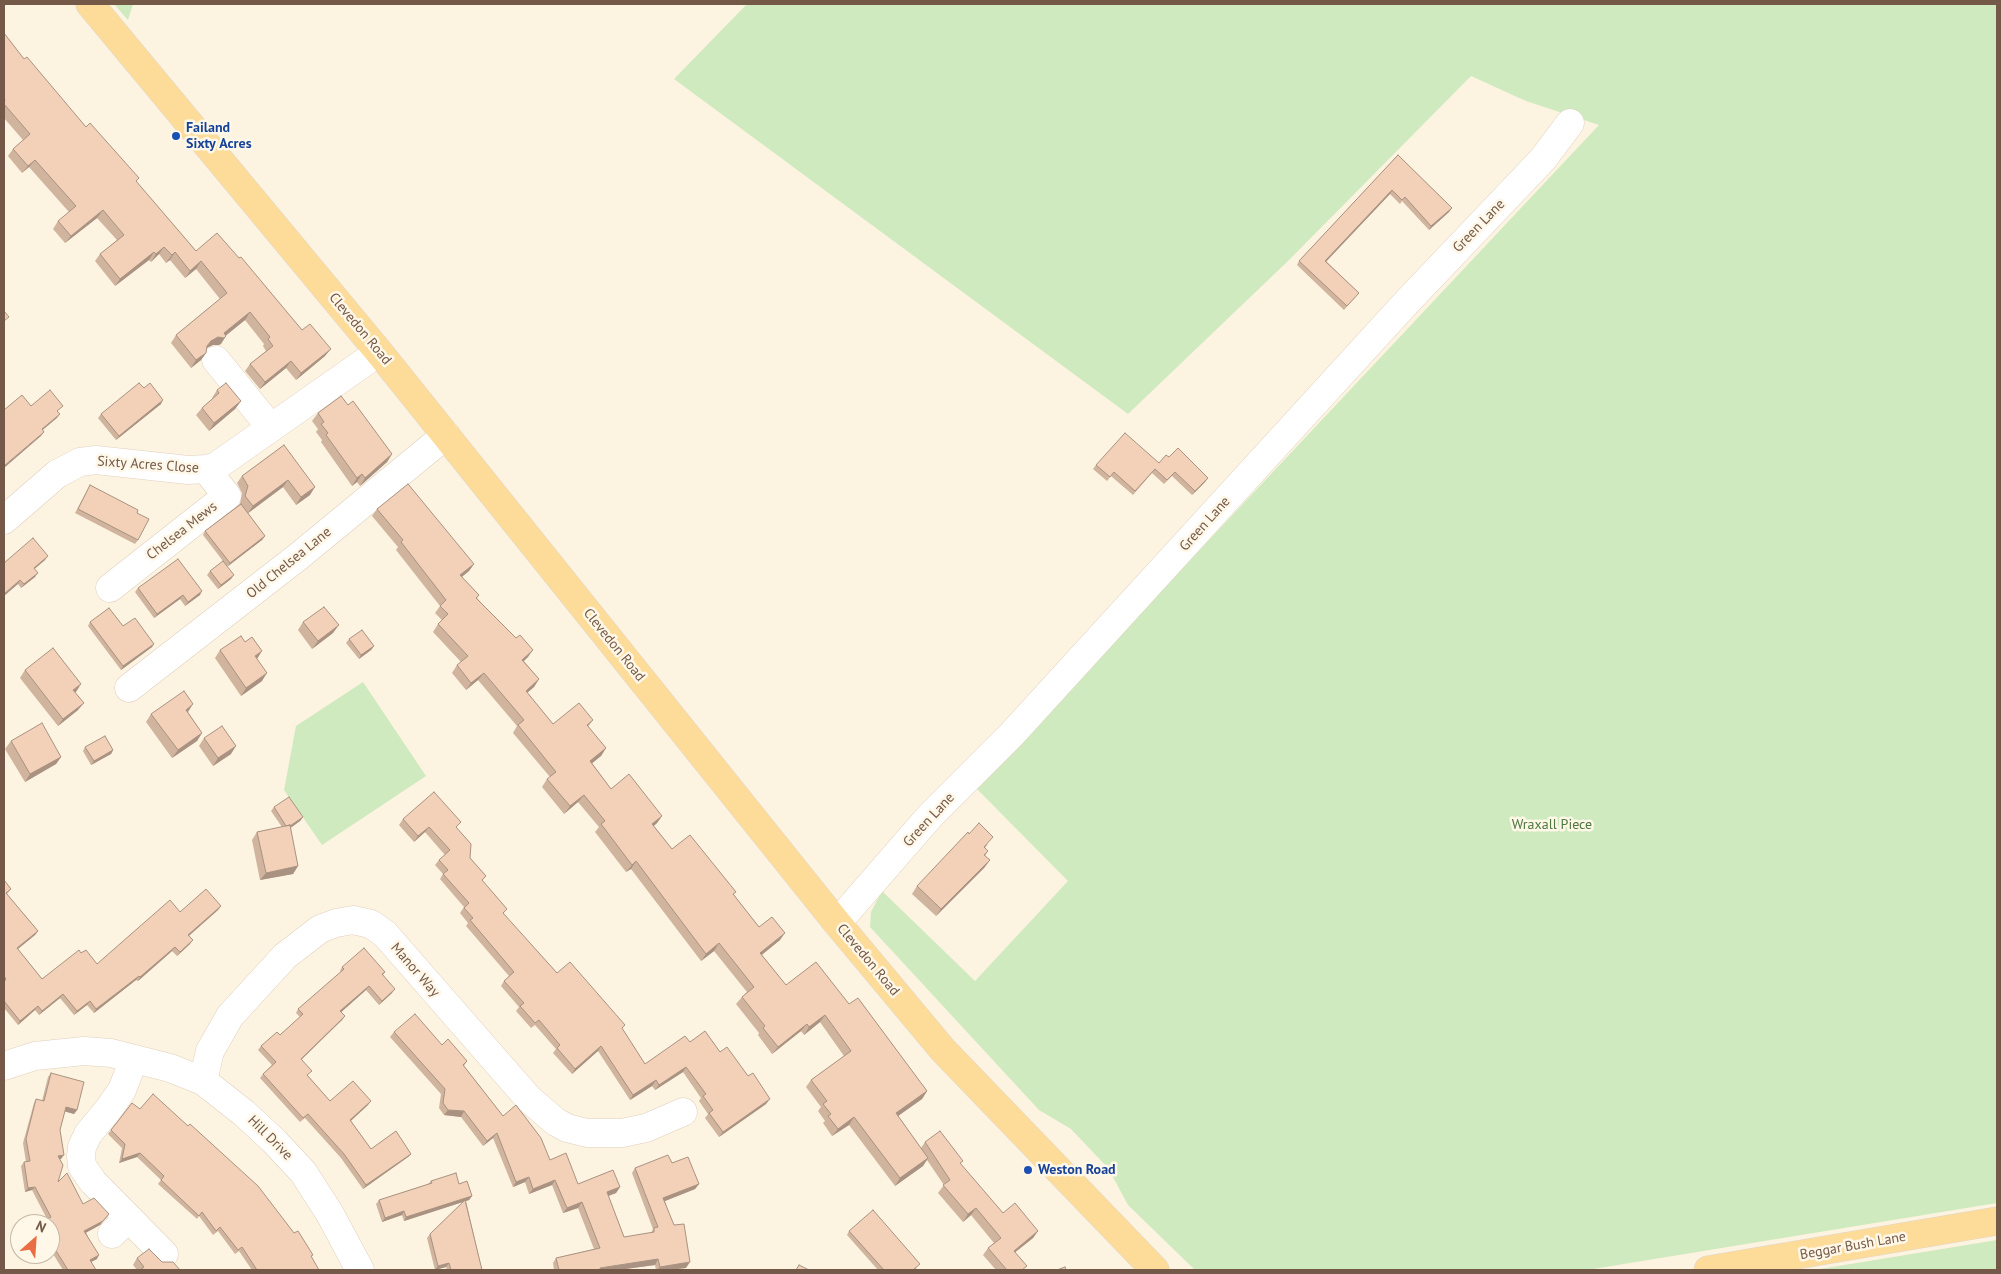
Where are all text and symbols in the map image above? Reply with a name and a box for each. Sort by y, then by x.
place label: Failand Sixty Acres [186,120,252,152]
marker: Failand Sixty Acres [170,130,182,142]
street label: Green Lane [1450,196,1508,256]
street label: Clevedon Road [325,290,395,368]
street label: Sixty Acres Close [97,453,199,477]
street label: Green Lane [1176,493,1234,555]
street label: Chelsea Mews [143,498,221,564]
street label: Old Chelsea Lane [243,524,335,602]
street label: Clevedon Road [580,605,648,685]
street label: Green Lane [900,790,958,850]
park label: Wraxall Piece [1512,817,1592,833]
street label: Clevedon Road [833,921,903,999]
street label: Manor Way [387,940,443,1000]
street label: Hill Drive [244,1112,296,1164]
place label: Weston Road [1038,1162,1116,1178]
marker: Weston Road [1022,1164,1034,1176]
north arrow [10,1214,60,1264]
text: N [33,1216,49,1237]
street label: Beggar Bush Lane [1799,1228,1907,1264]

